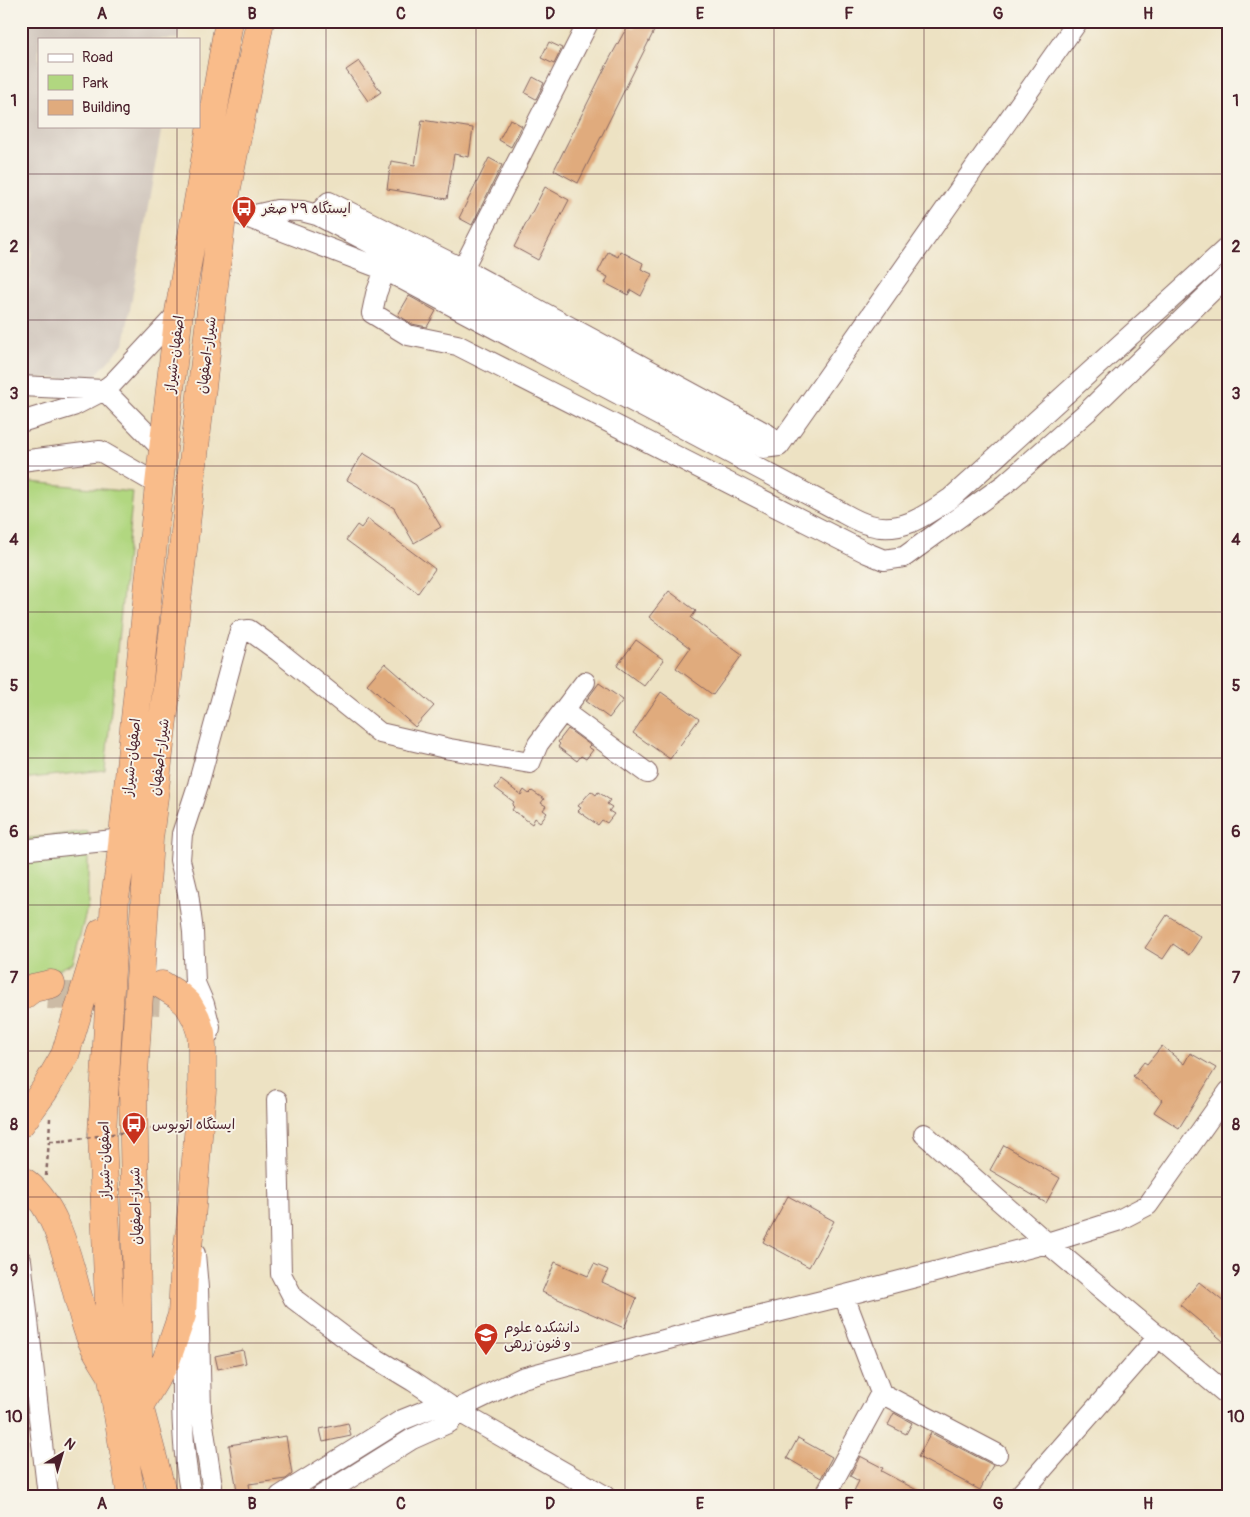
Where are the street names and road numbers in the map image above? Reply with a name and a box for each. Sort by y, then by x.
street label: اصفهان-شیراز [161,314,188,395]
street label: شیراز-اصفهان [193,315,220,395]
street label: اصفهان-شیراز [119,717,144,798]
street label: شیراز-اصفهان [146,717,173,797]
street label: اصفهان-شیراز [95,1121,114,1200]
street label: شیراز-اصفهان [126,1167,145,1245]

